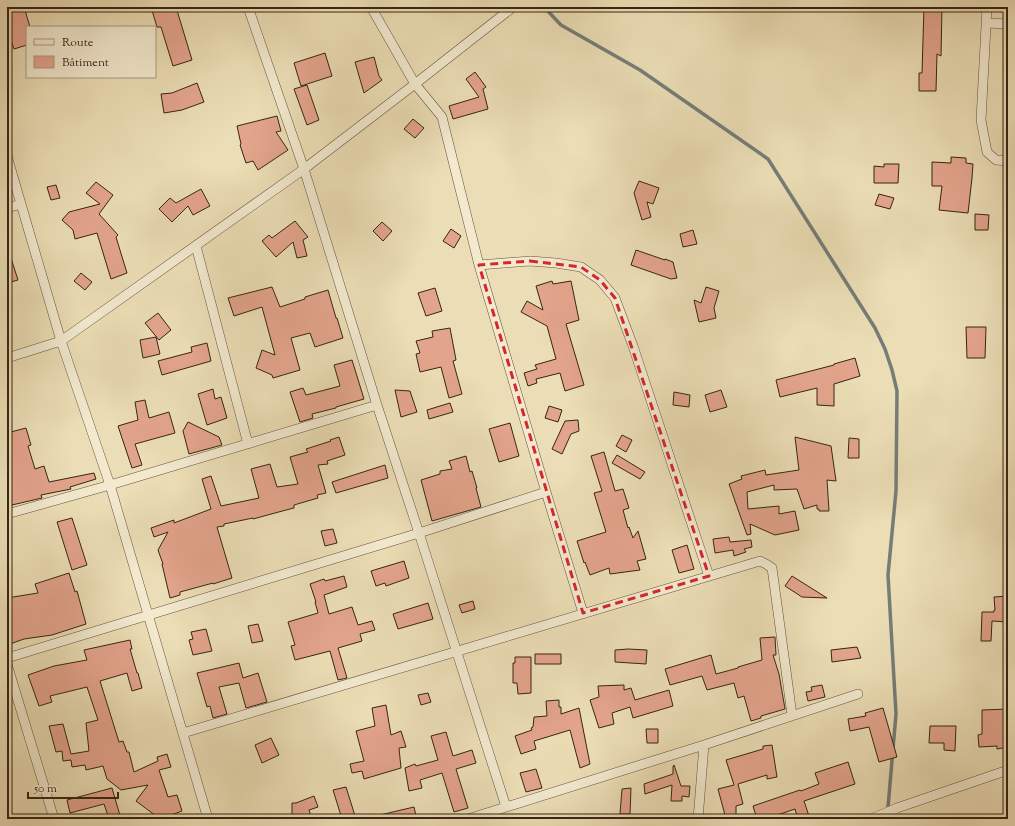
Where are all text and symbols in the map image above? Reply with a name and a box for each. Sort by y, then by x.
legend [26,26,156,78]
text: Route [62,34,94,52]
text: Bâtiment [62,54,109,72]
scale bar [28,774,118,800]
text: 50 m [33,780,57,798]

